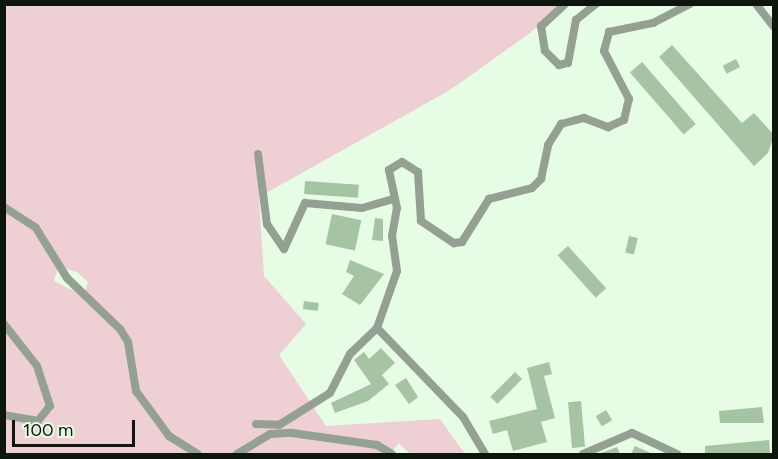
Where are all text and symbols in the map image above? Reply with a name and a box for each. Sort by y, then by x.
scale bar [15,408,138,446]
text: 100 m [23,419,73,441]

